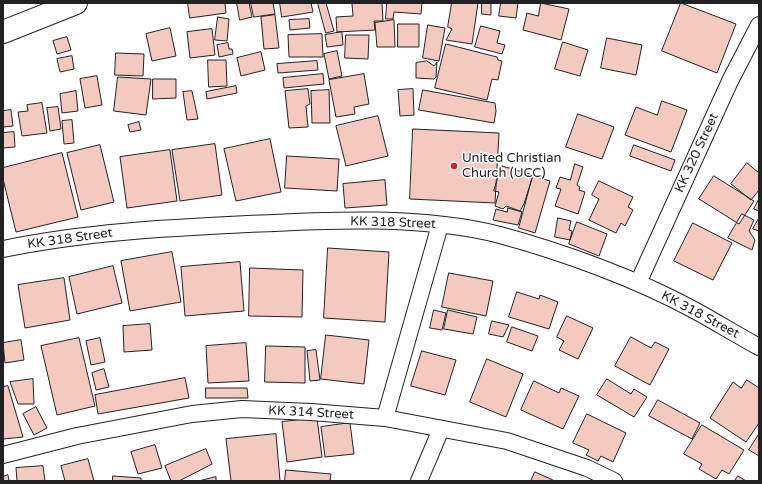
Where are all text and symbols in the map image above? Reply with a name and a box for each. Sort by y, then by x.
street label: KK 320 Street [672,111,722,195]
place label: United Christian Church (UCC) [462,151,561,182]
marker: United Christian Church (UCC) [449,161,459,171]
street label: KK 318 Street [350,214,436,232]
street label: KK 318 Street [26,225,114,253]
street label: KK 318 Street [658,288,742,342]
street label: KK 314 Street [268,403,354,423]

